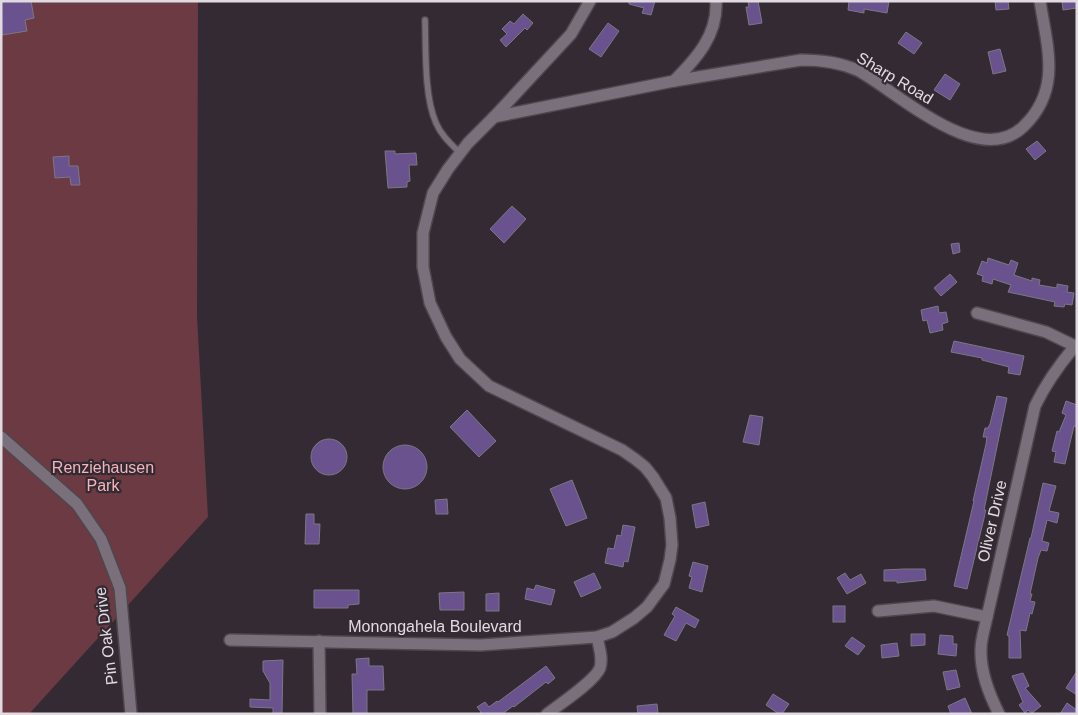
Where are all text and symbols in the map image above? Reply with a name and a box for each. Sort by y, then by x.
street label: Sharp Road [854,49,936,107]
park label: Renziehausen Park [52,459,154,494]
street label: Oliver Drive [974,478,1010,564]
street label: Pin Oak Drive [92,586,120,686]
street label: Monongahela Boulevard [348,618,522,635]

